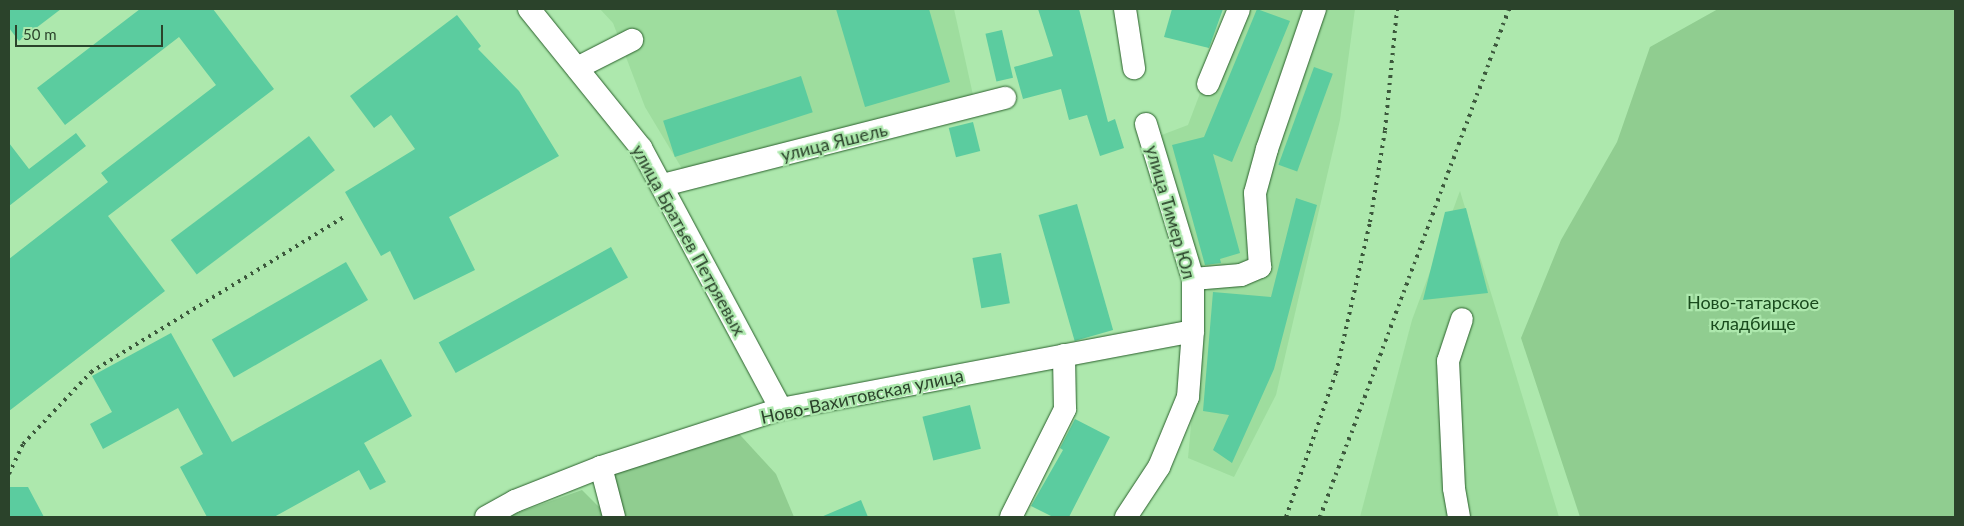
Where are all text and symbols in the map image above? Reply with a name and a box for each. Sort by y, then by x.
scale bar [18,15,165,47]
text: 50 m [23,25,57,43]
street label: улица Яшель [778,118,890,166]
street label: улица Братьев Петряевых [627,141,751,339]
street label: улица Тимер Юл [1142,143,1200,281]
park label: Ново-татарское кладбище [1687,292,1819,334]
street label: Ново-Вахитовская улица [759,364,965,428]

